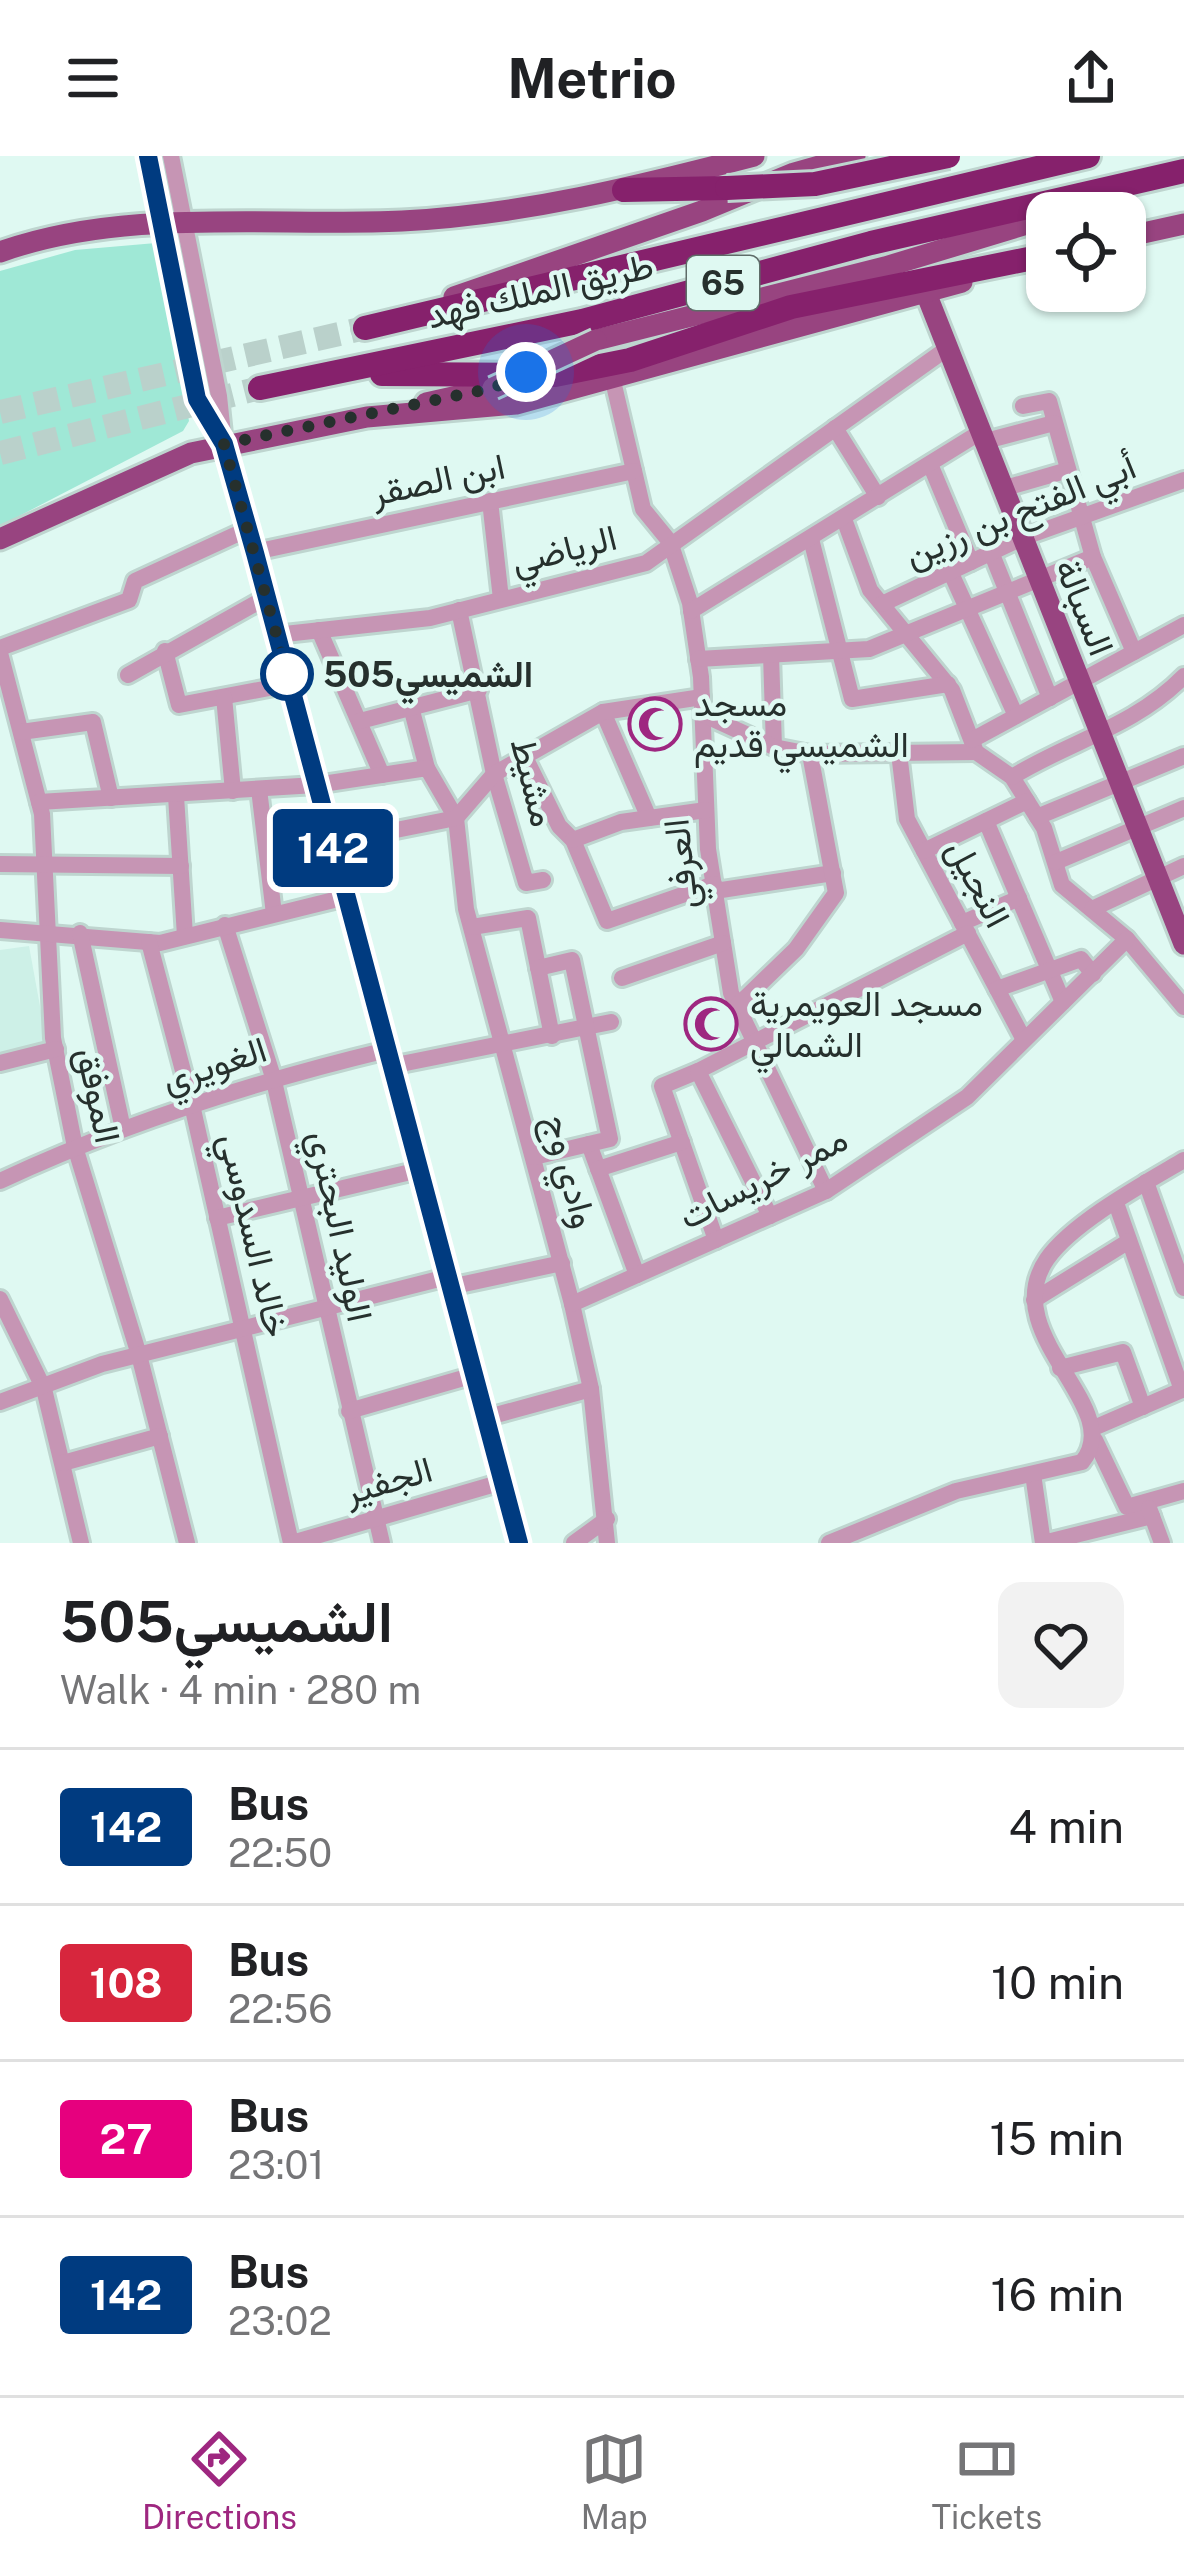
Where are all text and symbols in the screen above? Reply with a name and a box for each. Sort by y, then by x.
icon: menu [60,45,126,111]
icon: share [1058,45,1124,111]
text: Metrio [507,47,677,110]
map controls [1026,192,1146,312]
button: locate [1026,192,1146,312]
street label: طريق الملك فهد [423,244,658,338]
road number: 65 [687,256,759,310]
your location [496,342,556,402]
street label: ابن الصقر [367,444,509,516]
street label: أبي الفتح بن رزين [898,445,1145,584]
street label: الرياضي [507,516,623,591]
street label: السبالة [1047,553,1123,661]
marker: الشميسي505 [262,649,312,699]
place label: الشميسي505 [323,653,533,704]
place label: مسجد الشميسي قديم [694,682,909,774]
mosque icon: مسجد الشميسي قديم [627,696,683,752]
street label: مشيط [503,733,565,831]
line badge: 142 [264,809,402,887]
street label: العرفي [654,816,715,911]
text: 142 [297,823,369,872]
street label: النجيل [938,832,1020,935]
place label: مسجد العويمرية الشمالي [750,982,983,1074]
mosque icon: مسجد العويمرية الشمالي [683,996,739,1052]
street label: الغويري [157,1027,274,1109]
street label: الموفق [66,1043,130,1147]
street label: وادي وج [527,1110,606,1235]
street label: ممر خريسات [672,1117,855,1239]
street label: الوليد البحتري [291,1127,382,1327]
street label: خالد السدوسي [202,1129,299,1343]
street label: الجفير [338,1447,437,1515]
button: heart [998,1582,1124,1708]
text: الشميسي505 [60,1588,393,1655]
text: Walk · 4 min · 280 m [60,1667,421,1713]
text: Bus [228,1777,309,1830]
text: 4 min [1008,1800,1124,1853]
text: 142 [90,1802,162,1851]
text: 22:50 [228,1830,332,1876]
text: Bus [228,1933,309,1986]
text: 10 min [991,1956,1124,2009]
text: 108 [89,1958,163,2007]
text: 22:56 [228,1986,333,2032]
text: Bus [228,2089,309,2142]
text: 15 min [990,2112,1124,2165]
text: 27 [100,2114,152,2163]
text: 23:01 [228,2142,324,2188]
text: Bus [228,2245,309,2298]
text: 16 min [990,2268,1124,2321]
text: 142 [90,2270,162,2319]
text: 23:02 [228,2298,332,2344]
tab: Directions [142,2426,297,2536]
tab: Map [581,2426,648,2536]
tab: Tickets [931,2426,1042,2536]

